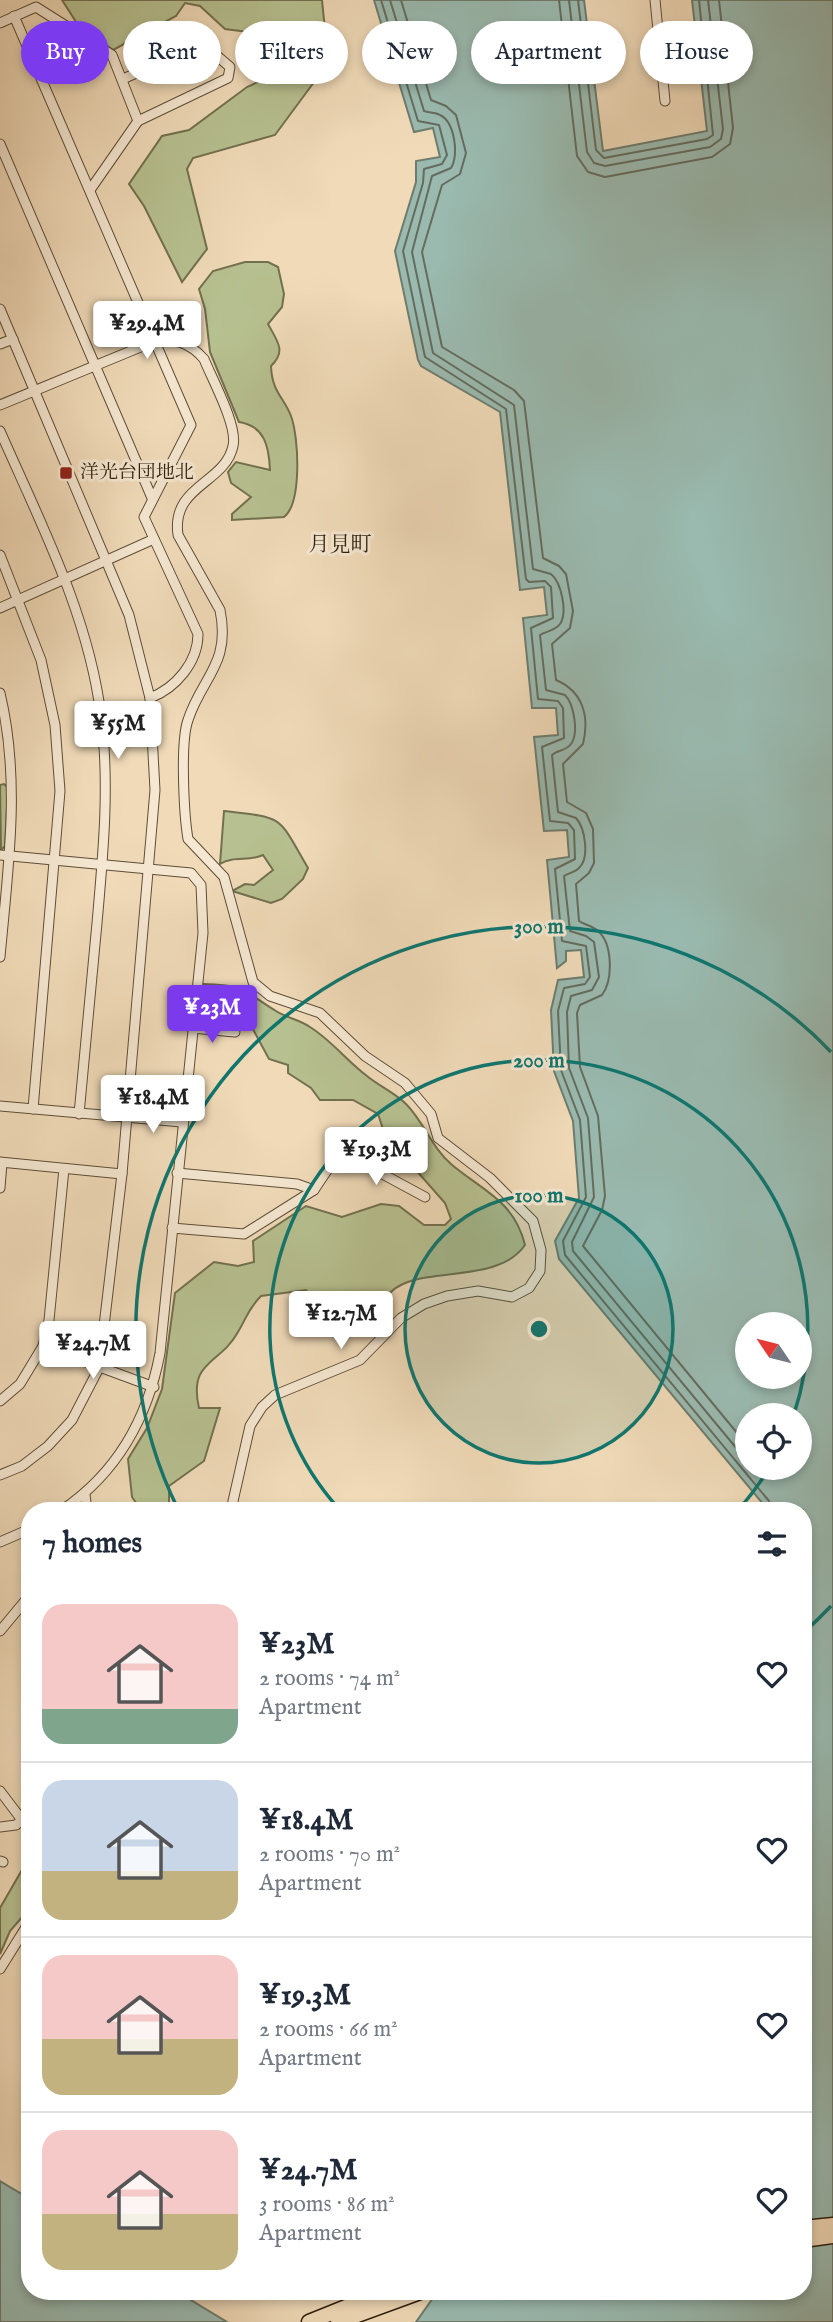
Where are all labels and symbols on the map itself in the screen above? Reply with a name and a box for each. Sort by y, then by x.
pin: ¥29.4M [90,302,204,361]
place label: 洋光台団地北 [80,461,194,485]
marker: 洋光台団地北 [58,465,74,481]
district label: 月見町 [309,532,372,559]
pin: ¥55M [77,702,159,761]
text: 300 m [514,914,564,941]
pin: ¥23M [171,986,253,1045]
text: 200 m [513,1048,565,1075]
pin: ¥18.4M [96,1076,210,1135]
pin: ¥19.3M [319,1128,433,1187]
text: 100 m [514,1183,564,1210]
pin: ¥12.7M [284,1292,398,1351]
north arrow [735,1312,812,1390]
centre of rings [527,1317,551,1341]
pin: ¥24.7M [36,1322,150,1381]

